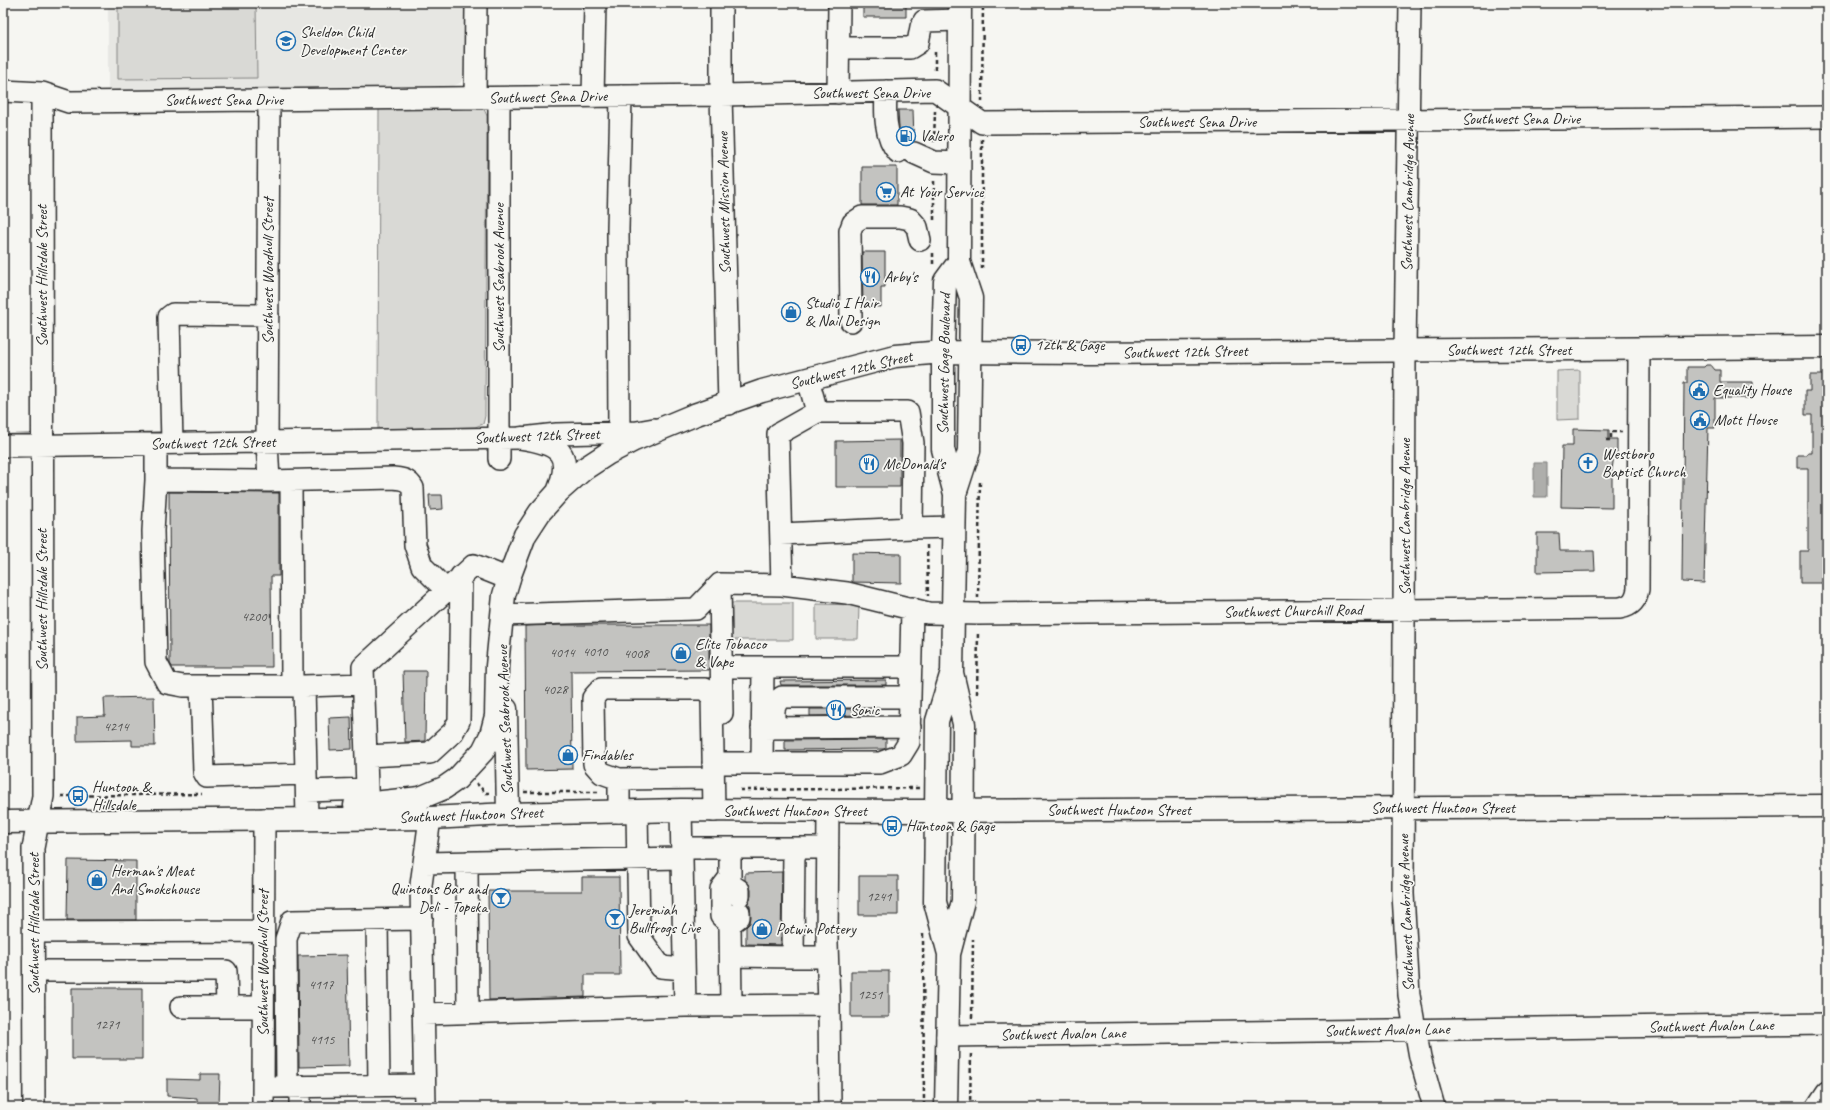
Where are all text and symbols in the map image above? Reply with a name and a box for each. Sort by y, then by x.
place label: Sheldon Child Development Center [300,22,407,60]
school or university icon: Sheldon Child Development Center [275,30,297,52]
street label: Southwest Sena Drive [812,83,932,103]
street label: Southwest Sena Drive [489,86,609,108]
street label: Southwest Sena Drive [165,90,285,110]
street label: Southwest Sena Drive [1462,109,1582,129]
street label: Southwest Sena Drive [1138,112,1258,132]
street label: Southwest Cambridge Avenue [1397,113,1419,272]
fuel station icon: Valero [895,125,917,147]
place label: Valero [920,126,955,146]
street label: Southwest Mission Avenue [713,130,735,274]
supermarket icon: At Your Service [875,181,897,203]
place label: At Your Service [900,182,985,202]
street label: Southwest Woodhull Street [258,195,278,344]
street label: Southwest Seabrook Avenue [489,201,509,353]
street label: Southwest Hillsdale Street [32,203,52,347]
restaurant icon: Arby's [859,266,881,288]
place label: Arby's [884,267,919,287]
street label: Southwest Gage Boulevard [933,291,955,435]
place label: Studio I Hair & Nail Design [805,293,881,331]
shop icon: Studio I Hair & Nail Design [780,301,802,323]
bus stop icon: 12th & Gage [1010,334,1032,356]
place label: 12th & Gage [1035,335,1106,355]
street label: Southwest 12th Street [1446,340,1573,360]
street label: Southwest 12th Street [1122,341,1249,363]
street label: Southwest 12th Street [788,346,916,394]
public building icon: Equality House [1688,379,1710,401]
place label: Equality House [1713,380,1793,400]
public building icon: Mott House [1689,409,1711,431]
place label: Mott House [1714,410,1779,430]
street label: Southwest 12th Street [474,424,602,448]
street label: Southwest 12th Street [150,432,277,454]
street label: Southwest Cambridge Avenue [1395,437,1415,595]
place label: Westboro Baptist Church [1602,444,1686,482]
church icon: Westboro Baptist Church [1577,452,1599,474]
restaurant icon: McDonald's [858,453,880,475]
place label: McDonald's [883,454,947,474]
street label: Southwest Hillsdale Street [32,527,52,671]
street label: Southwest Churchill Road [1223,600,1365,622]
house number: 4200 [241,608,268,625]
place label: Elite Tobacco & Vape [695,634,768,672]
shop icon: Elite Tobacco & Vape [670,642,692,664]
street label: Southwest Seabrook Avenue [492,643,518,795]
house number: 4010 [582,643,609,660]
house number: 4014 [549,644,576,661]
house number: 4008 [623,645,650,662]
house number: 4028 [542,681,569,698]
restaurant icon: Sonic [825,699,847,721]
place label: Sonic [850,700,880,720]
house number: 4214 [103,718,130,735]
shop icon: Findables [557,744,579,766]
place label: Findables [582,745,634,765]
place label: Huntoon & Hillsdale [92,777,153,815]
bus stop icon: Huntoon & Hillsdale [67,785,89,807]
street label: Southwest Huntoon Street [1371,798,1517,818]
street label: Southwest Huntoon Street [1047,800,1193,820]
street label: Southwest Huntoon Street [723,801,869,821]
street label: Southwest Huntoon Street [399,802,545,828]
bus stop icon: Huntoon & Gage [881,815,903,837]
place label: Huntoon & Gage [906,816,996,836]
street label: Southwest Cambridge Avenue [1393,832,1419,992]
street label: Southwest Hillsdale Street [24,851,44,995]
place label: Herman's Meat And Smokehouse [111,861,201,899]
shop icon: Herman's Meat And Smokehouse [86,869,108,891]
place label: Quintons Bar and Deli - Topeka [391,879,490,917]
street label: Southwest Woodhull Street [253,887,273,1036]
bar icon: Quintons Bar and Deli - Topeka [490,887,512,909]
house number: 1241 [866,888,892,905]
place label: Jeremiah Bullfrogs Live [628,900,702,938]
bar icon: Jeremiah Bullfrogs Live [604,908,626,930]
shop icon: Potwin Pottery [751,918,773,940]
place label: Potwin Pottery [776,919,857,939]
house number: 4117 [308,976,334,993]
house number: 1251 [857,986,883,1003]
street label: Southwest Avalon Lane [1648,1015,1776,1037]
house number: 1271 [94,1016,120,1033]
street label: Southwest Avalon Lane [1324,1019,1452,1041]
street label: Southwest Avalon Lane [1000,1023,1128,1045]
house number: 4115 [309,1031,335,1048]

